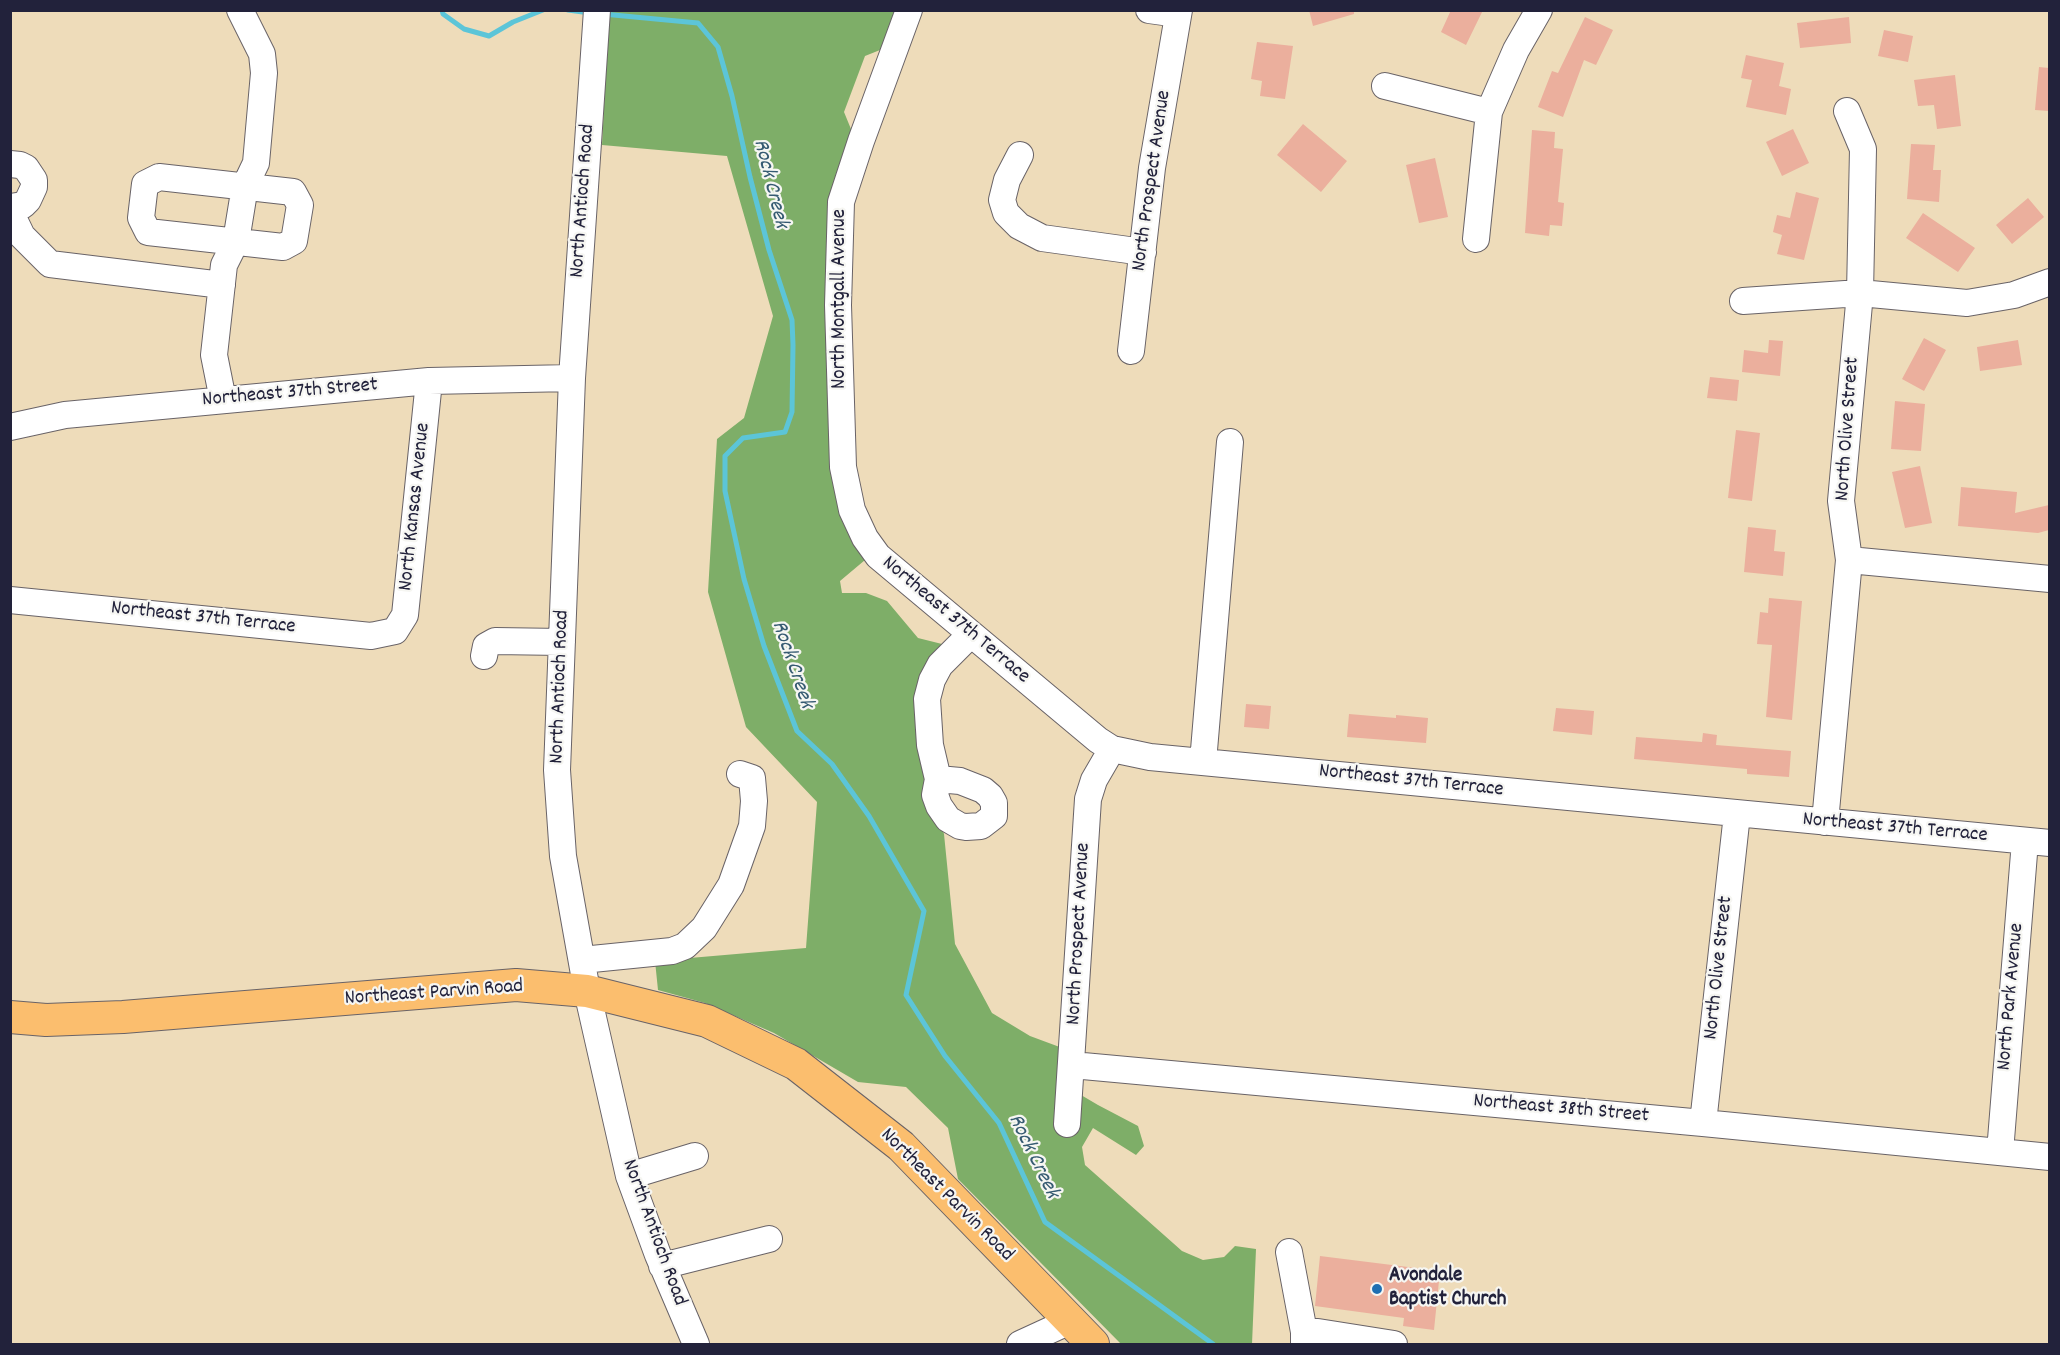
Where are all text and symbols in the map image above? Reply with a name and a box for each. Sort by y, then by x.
street label: North Prospect Avenue [1128,89,1178,273]
street label: North Antioch Road [566,123,602,279]
water label: Rock Creek [745,137,793,231]
street label: North Montgall Avenue [828,209,854,389]
street label: North Olive Street [1831,356,1867,502]
street label: Northeast 37th Street [201,374,379,414]
street label: North Kansas Avenue [395,422,437,592]
street label: Northeast 37th Terrace [876,552,1034,690]
street label: Northeast 37th Terrace [109,597,297,641]
street label: North Antioch Road [546,610,576,764]
water label: Rock Creek [764,618,818,712]
street label: Northeast 37th Terrace [1317,760,1505,804]
street label: Northeast 37th Terrace [1801,808,1989,850]
street label: North Prospect Avenue [1063,842,1097,1026]
street label: North Olive Street [1700,895,1740,1041]
street label: North Park Avenue [1993,922,2031,1072]
street label: Northeast Parvin Road [344,975,524,1013]
street label: Northeast 38th Street [1472,1090,1650,1130]
water label: Rock Creek [1000,1110,1064,1204]
street label: Northeast Parvin Road [874,1124,1018,1268]
street label: North Antioch Road [615,1156,691,1310]
place label: Avondale Baptist Church [1389,1264,1506,1314]
marker: Avondale Baptist Church [1370,1282,1384,1296]

